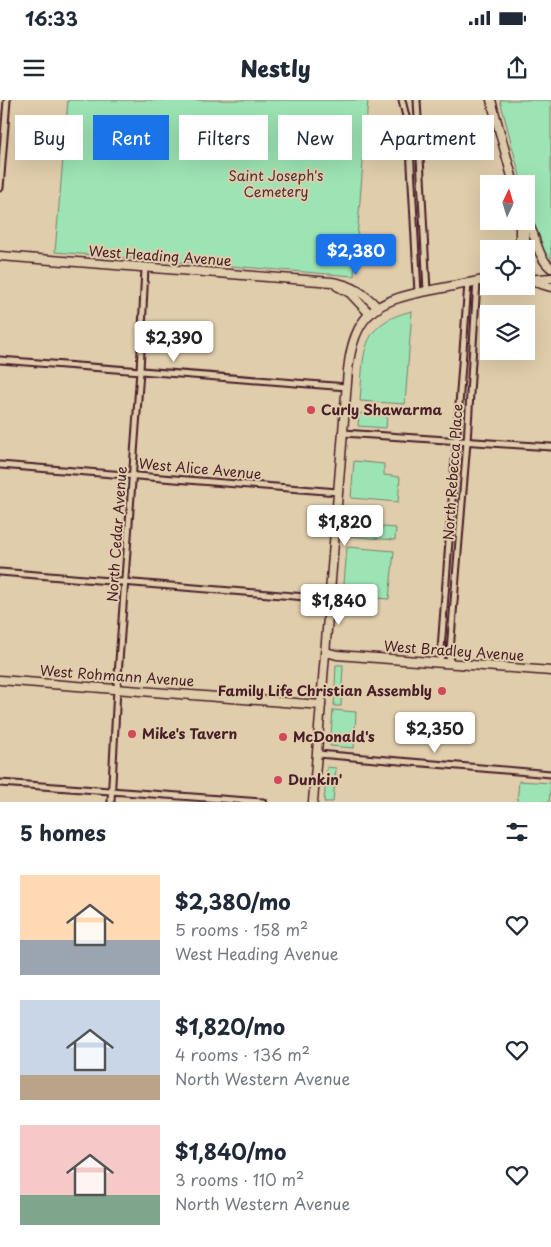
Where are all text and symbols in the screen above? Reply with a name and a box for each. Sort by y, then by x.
text: 16:33 [25,4,78,32]
text: Nestly [240,51,311,84]
icon: menu [20,54,48,82]
icon: share [503,54,531,82]
chip: Buy [15,115,83,160]
chip: Rent [93,115,169,160]
chip: Filters [179,115,268,160]
chip: New [278,115,352,160]
chip: Apartment [362,115,494,160]
park label: Saint Joseph's Cemetery [229,165,324,202]
north arrow [480,175,535,230]
map controls [480,175,535,360]
pin: $2,380 [315,234,397,276]
text: $2,380 [327,238,385,262]
street label: West Heading Avenue [88,240,232,271]
button: locate [480,240,535,295]
button: layers [480,305,535,360]
pin: $2,390 [133,320,215,363]
text: $2,390 [145,325,203,349]
place label: Curly Shawarma [321,399,442,420]
street label: North Rebecca Place [437,403,468,541]
marker: Curly Shawarma [305,404,317,416]
street label: West Alice Avenue [138,453,262,484]
street label: North Cedar Avenue [101,465,132,603]
pin: $1,820 [304,504,386,547]
text: $1,820 [318,509,372,533]
pin: $1,840 [298,584,380,626]
text: $1,840 [312,588,366,612]
street label: West Bradley Avenue [383,635,525,666]
street label: West Rohmann Avenue [39,660,195,691]
place label: Family Life Christian Assembly [218,680,432,701]
marker: Family Life Christian Assembly [436,685,448,697]
pin: $2,350 [394,712,476,754]
text: $2,350 [406,716,464,740]
place label: Mike's Tavern [142,723,237,744]
place label: McDonald's [293,726,375,747]
marker: Mike's Tavern [126,728,138,740]
marker: McDonald's [277,731,289,743]
place label: Dunkin' [288,769,343,790]
marker: Dunkin' [272,774,284,786]
text: 5 homes [20,816,106,848]
icon: filters [503,818,531,846]
text: $2,380/mo [175,885,291,917]
icon: home [60,895,120,955]
icon: heart [503,911,531,939]
text: 5 rooms · 158 m² [175,917,308,941]
text: West Heading Avenue [175,941,339,965]
text: $1,820/mo [175,1010,285,1042]
icon: home [60,1020,120,1080]
icon: heart [503,1036,531,1064]
text: 4 rooms · 136 m² [175,1042,310,1066]
text: North Western Avenue [175,1066,350,1090]
text: $1,840/mo [175,1135,286,1167]
icon: home [60,1145,120,1205]
icon: heart [503,1161,531,1189]
text: 3 rooms · 110 m² [175,1167,304,1191]
text: North Western Avenue [175,1191,350,1215]

